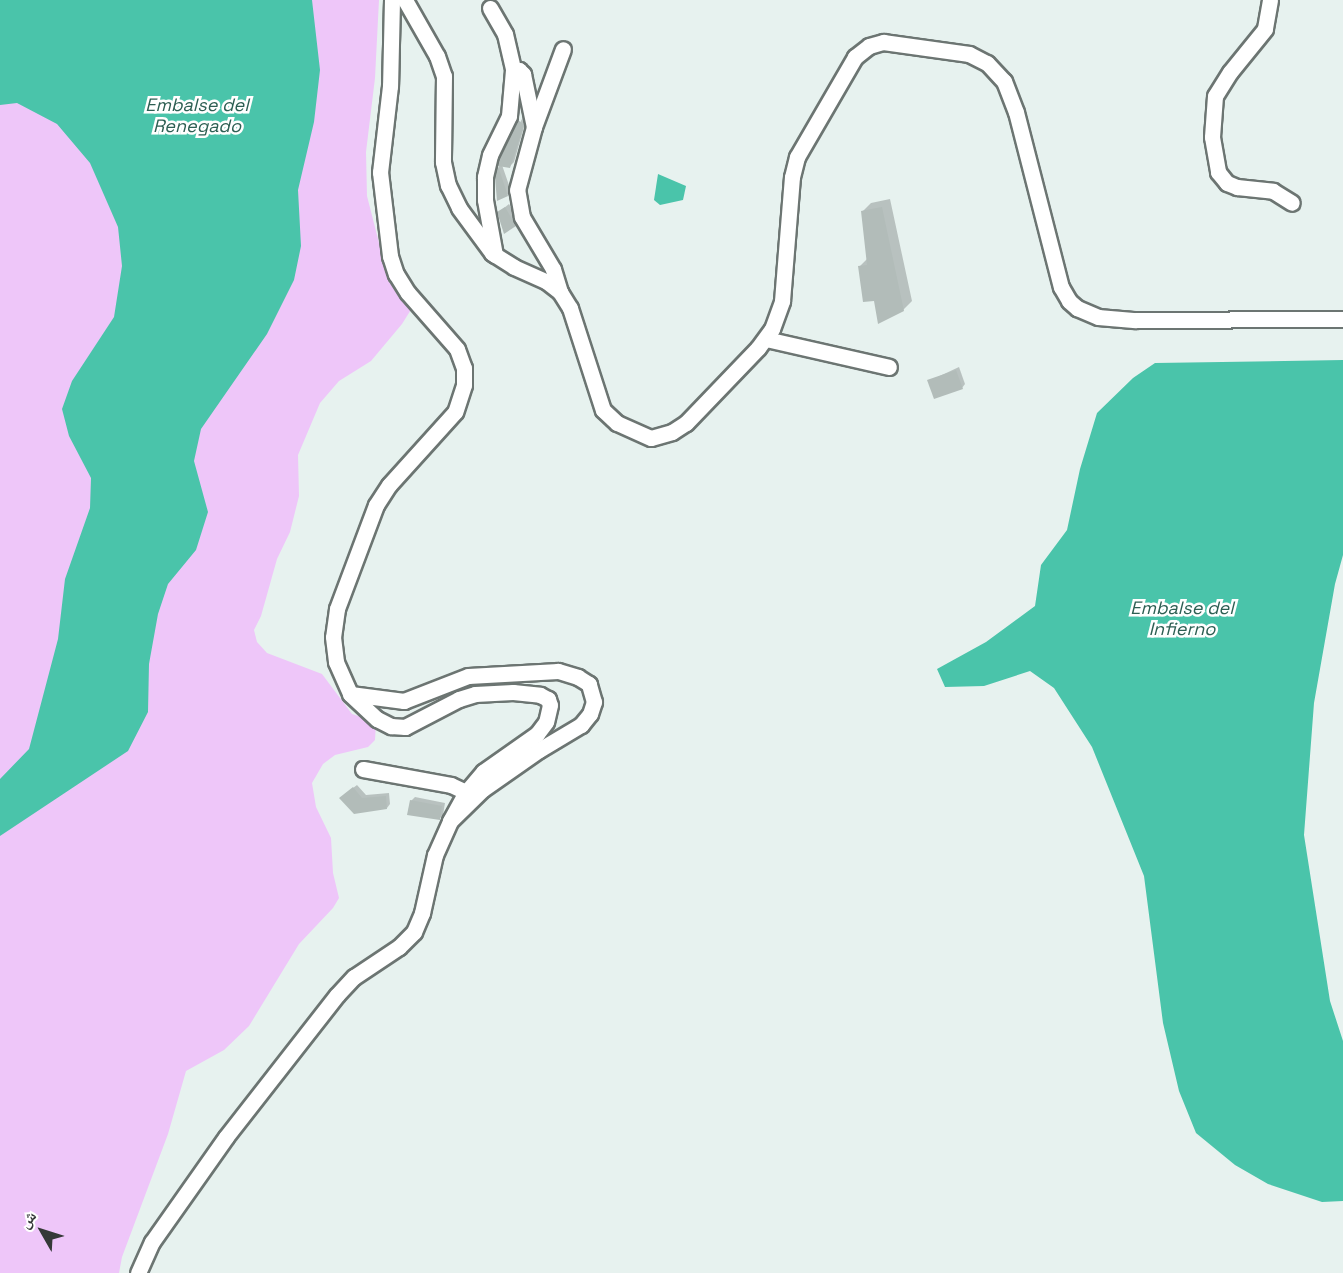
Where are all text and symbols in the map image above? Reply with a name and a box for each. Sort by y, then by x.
water label: Embalse del Renegado [145,95,249,138]
water label: Embalse del Infierno [1130,598,1234,640]
north arrow [12,1201,72,1261]
text: ش [14,1206,41,1233]

